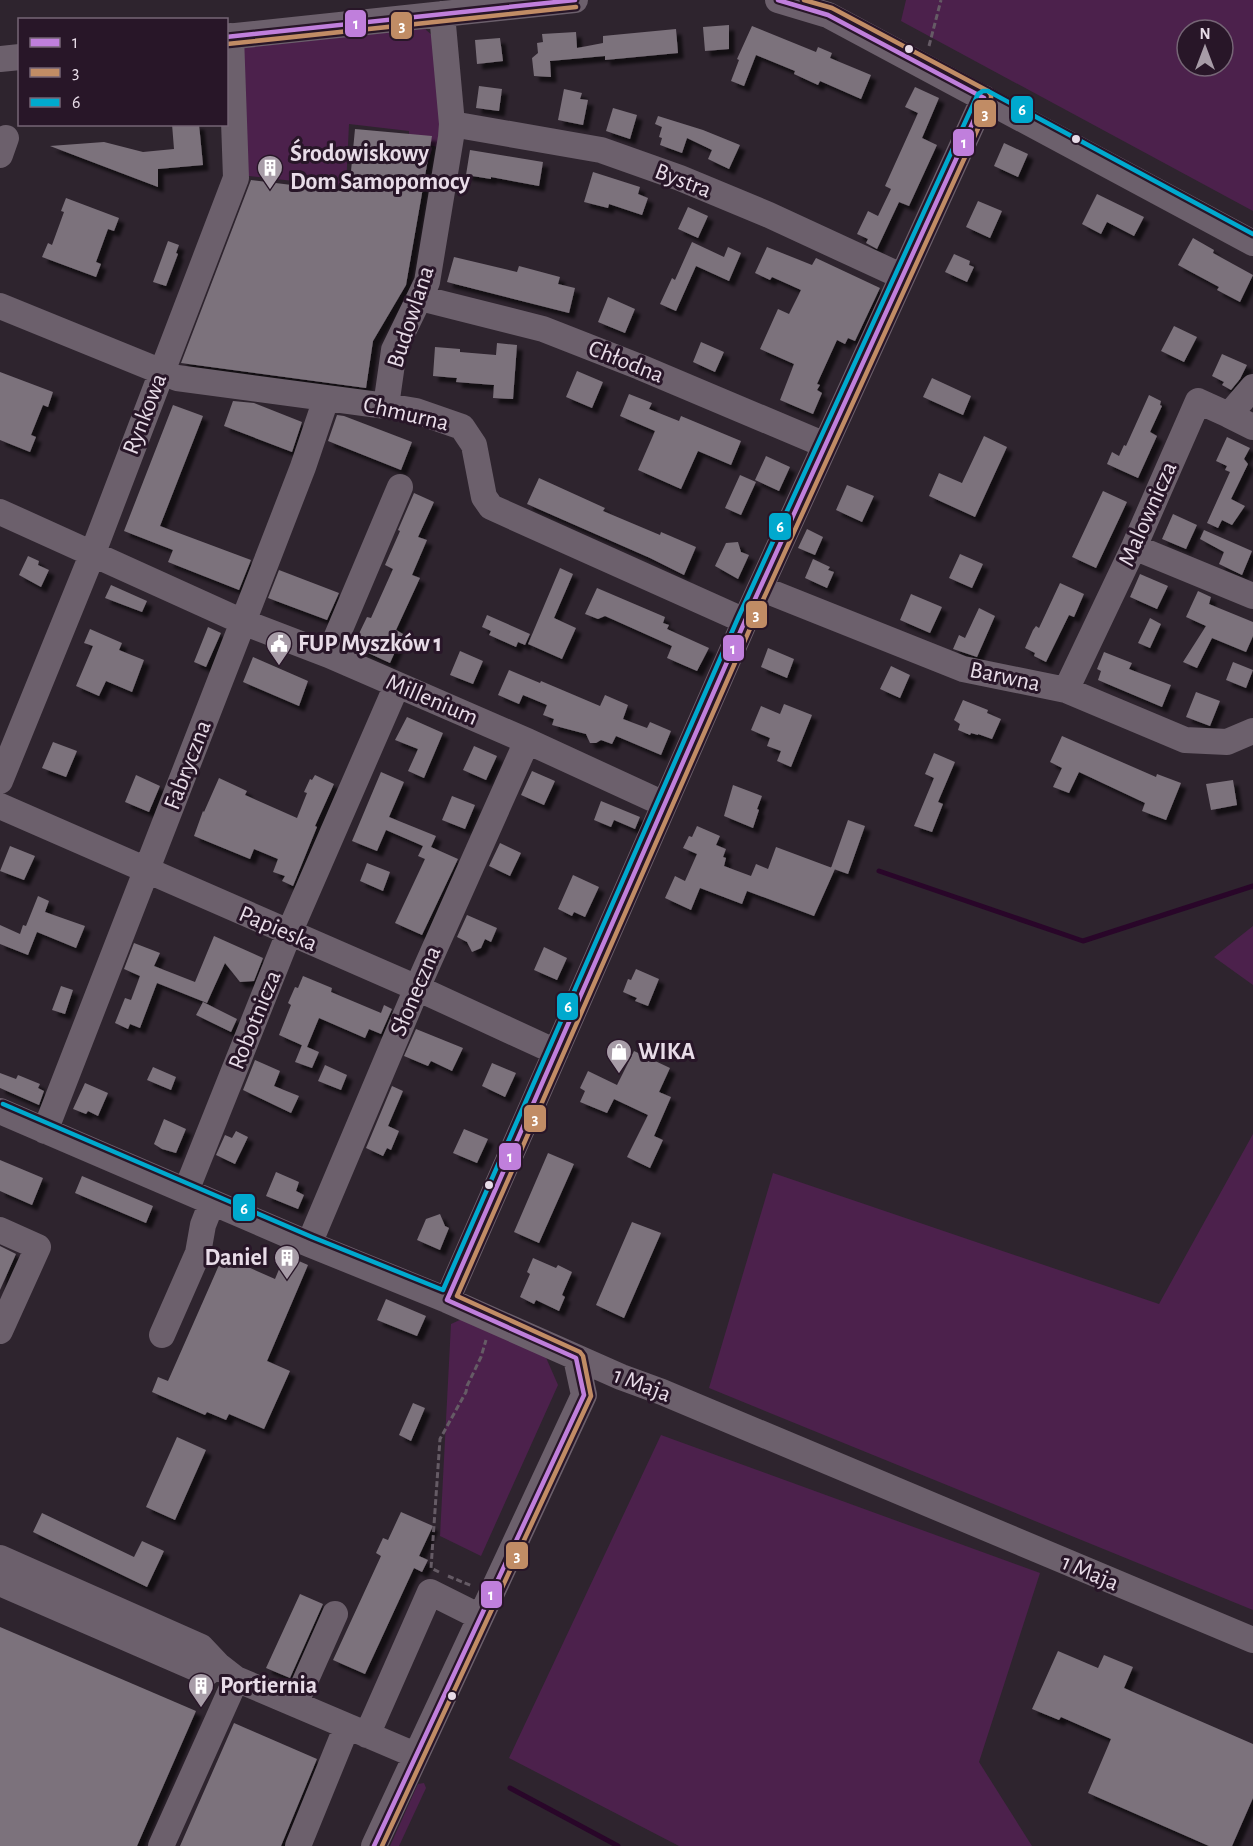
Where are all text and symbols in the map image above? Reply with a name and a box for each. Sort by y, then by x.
line badge: 1 [344,9,367,38]
line badge: 3 [390,11,413,40]
text: 1 [353,16,359,32]
legend [18,18,228,126]
text: 3 [399,18,406,34]
north arrow [1175,18,1235,78]
text: N [1199,26,1211,42]
text: 1 [72,34,78,52]
unlabelled marker [903,43,915,55]
text: 3 [72,64,79,82]
text: 6 [72,94,80,112]
line badge: 6 [1010,95,1034,124]
line badge: 3 [973,99,997,128]
text: 6 [1018,102,1026,118]
text: 3 [982,106,989,122]
line badge: 1 [952,128,975,157]
unlabelled marker [1070,133,1082,145]
text: 1 [961,135,967,151]
place label: Środowiskowy Dom Samopomocy [290,138,470,194]
building icon: Środowiskowy Dom Samopomocy [255,153,285,191]
street label: Bystra [651,159,715,203]
street label: Budowlana [383,263,439,371]
street label: Chłodna [585,336,667,388]
street label: Rynkowa [119,370,171,458]
street label: Chmurna [361,393,451,435]
street label: Malownicza [1114,458,1182,570]
line badge: 6 [768,512,792,541]
text: 6 [776,519,784,535]
line badge: 3 [745,600,768,629]
text: 3 [753,607,760,623]
public building icon: FUP Myszków 1 [264,629,294,667]
place label: FUP Myszków 1 [298,632,442,656]
line badge: 1 [722,634,745,662]
text: 1 [730,641,736,657]
street label: Barwna [968,658,1042,696]
street label: Millenium [383,670,481,730]
street label: Fabryczna [160,717,216,813]
street label: Papieska [235,902,321,956]
street label: Słoneczna [386,943,446,1039]
street label: Robotnicza [224,967,286,1073]
line badge: 6 [556,992,579,1021]
text: 6 [564,999,572,1015]
shop icon: WIKA [604,1037,634,1075]
place label: WIKA [638,1040,696,1064]
line badge: 3 [523,1104,547,1133]
text: 3 [532,1111,539,1127]
line badge: 1 [498,1142,522,1171]
text: 1 [507,1149,513,1165]
unlabelled marker [483,1179,495,1191]
line badge: 6 [232,1193,256,1222]
text: 6 [240,1201,248,1217]
building icon: Daniel [272,1243,302,1281]
place label: Daniel [204,1246,268,1270]
street label: 1 Maja [610,1363,674,1407]
line badge: 3 [505,1541,529,1570]
text: 3 [514,1548,521,1564]
street label: 1 Maja [1058,1550,1122,1596]
line badge: 1 [480,1580,503,1609]
text: 1 [488,1587,494,1603]
building icon: Portiernia [186,1671,216,1709]
place label: Portiernia [220,1674,317,1698]
unlabelled marker [446,1690,458,1702]

